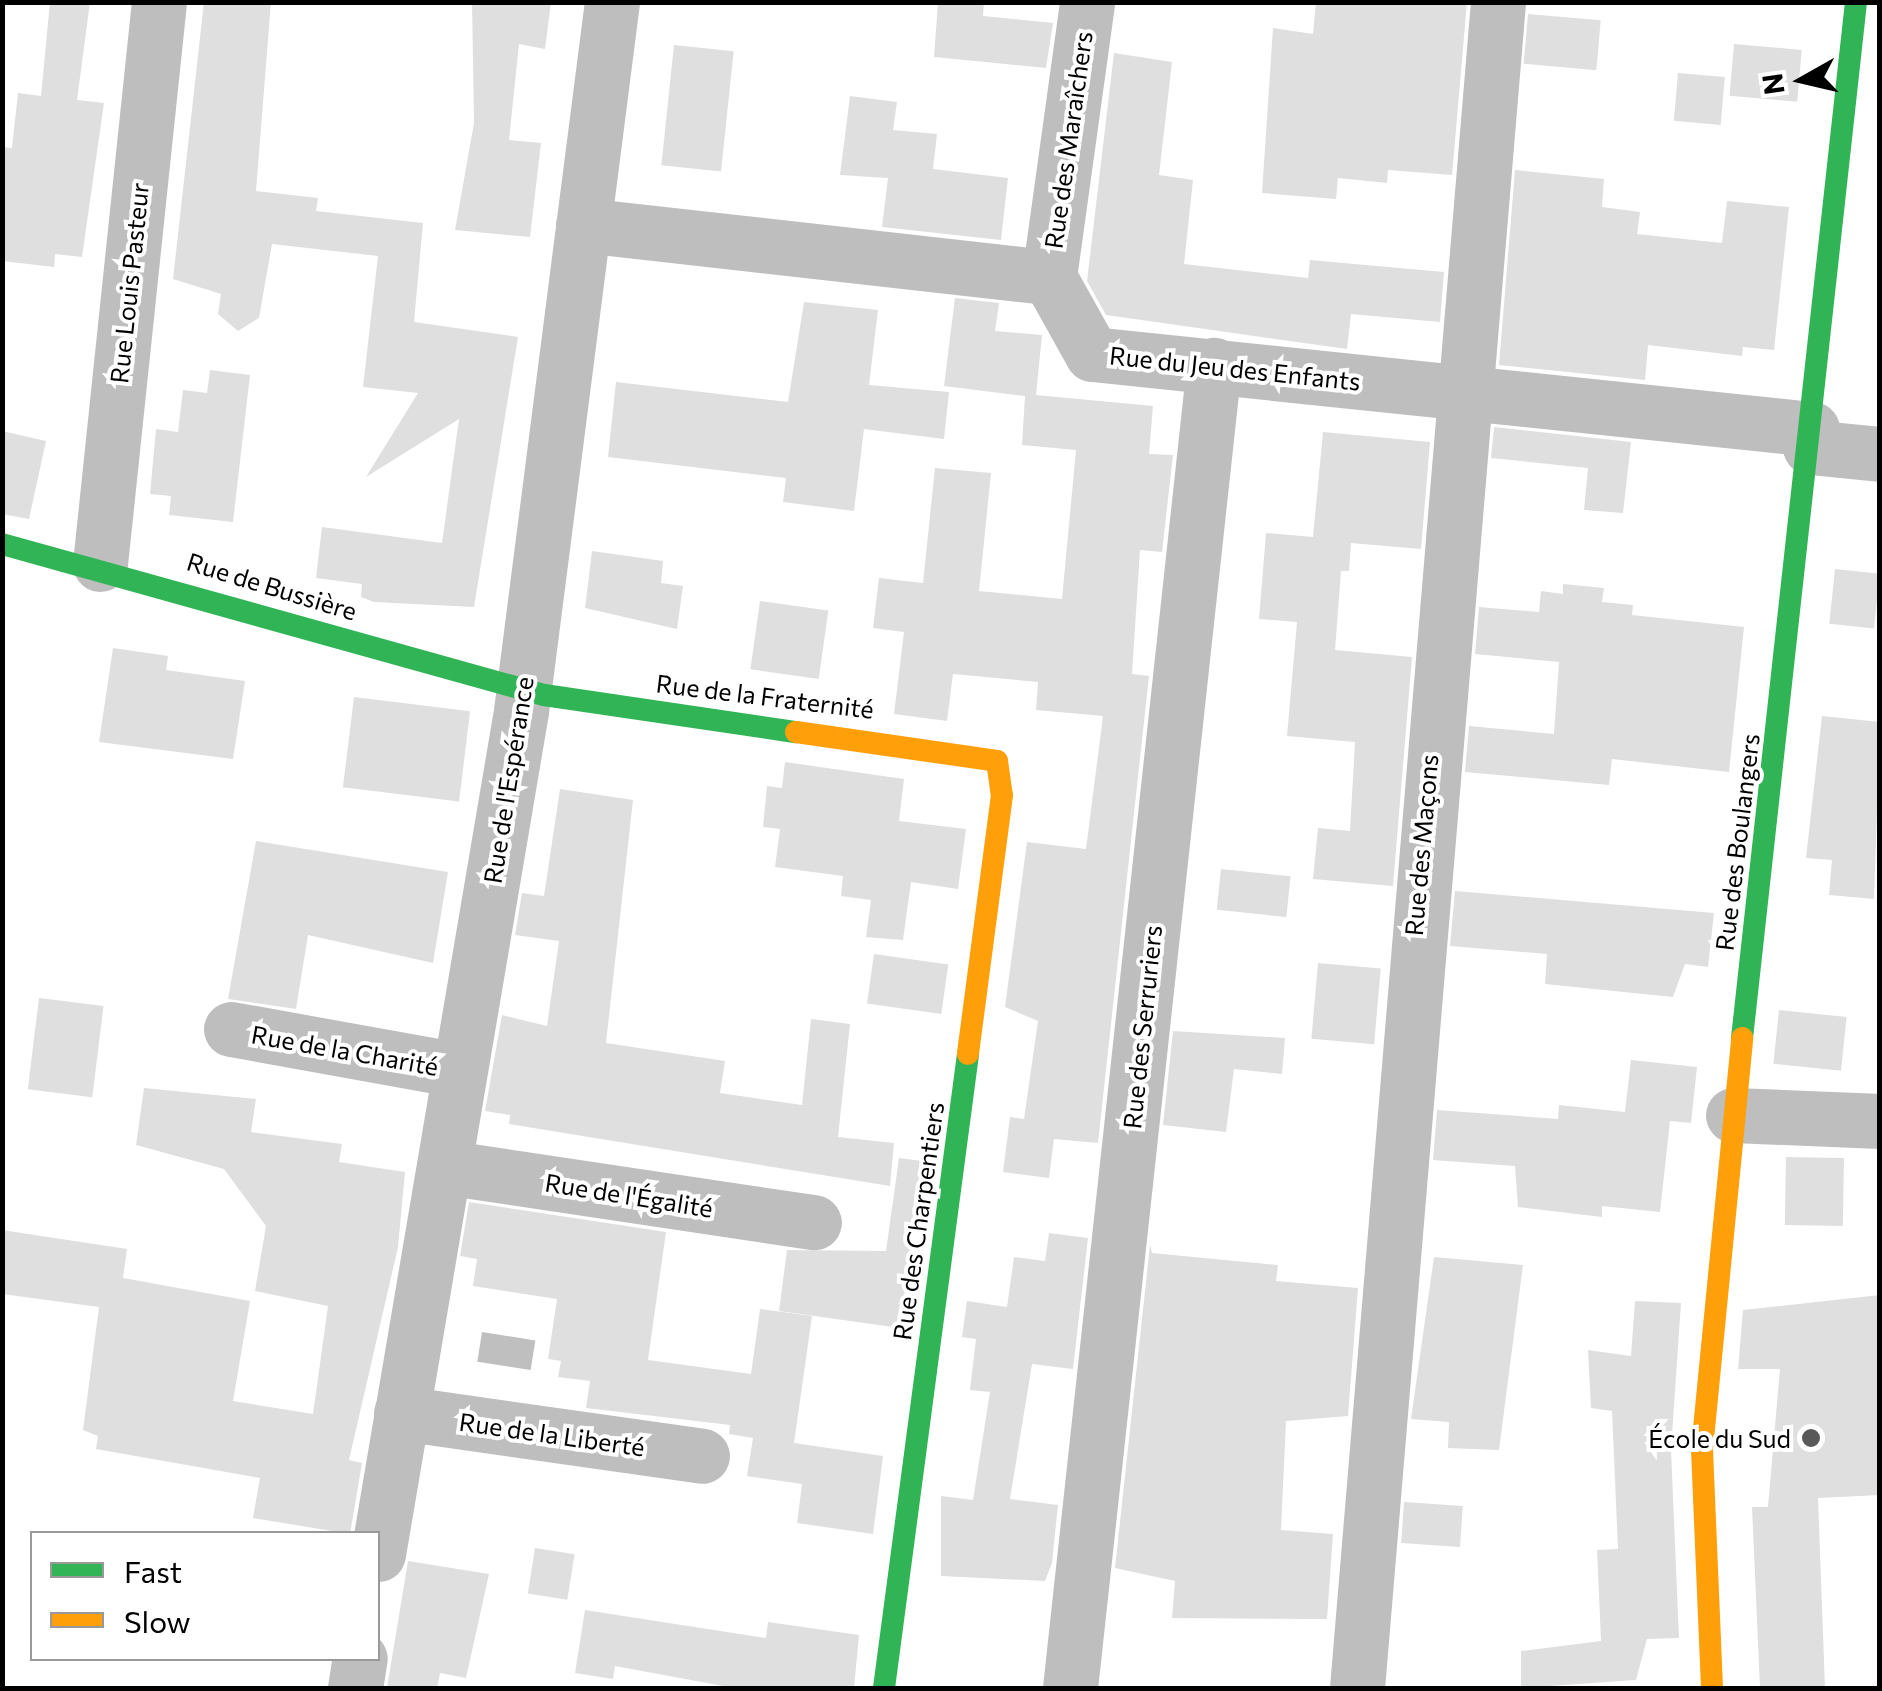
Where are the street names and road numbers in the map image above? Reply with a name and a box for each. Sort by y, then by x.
street label: Rue des Maraîchers [1038,29,1098,251]
street label: Rue Louis Pasteur [104,181,154,385]
street label: Rue du Jeu des Enfants [1108,340,1362,396]
street label: Rue de Bussière [183,546,361,626]
street label: Rue de la Fraternité [654,668,876,724]
street label: Rue de l'Espérance [477,674,539,886]
street label: Rue des Boulangers [1709,732,1765,952]
street label: Rue des Maçons [1398,753,1444,937]
street label: Rue des Serruriers [1116,924,1168,1130]
street label: Rue de la Charité [249,1019,441,1081]
street label: Rue des Charpentiers [886,1100,950,1342]
street label: Rue de l'Égalité [543,1167,715,1223]
street label: Rue de la Liberté [457,1406,647,1462]

